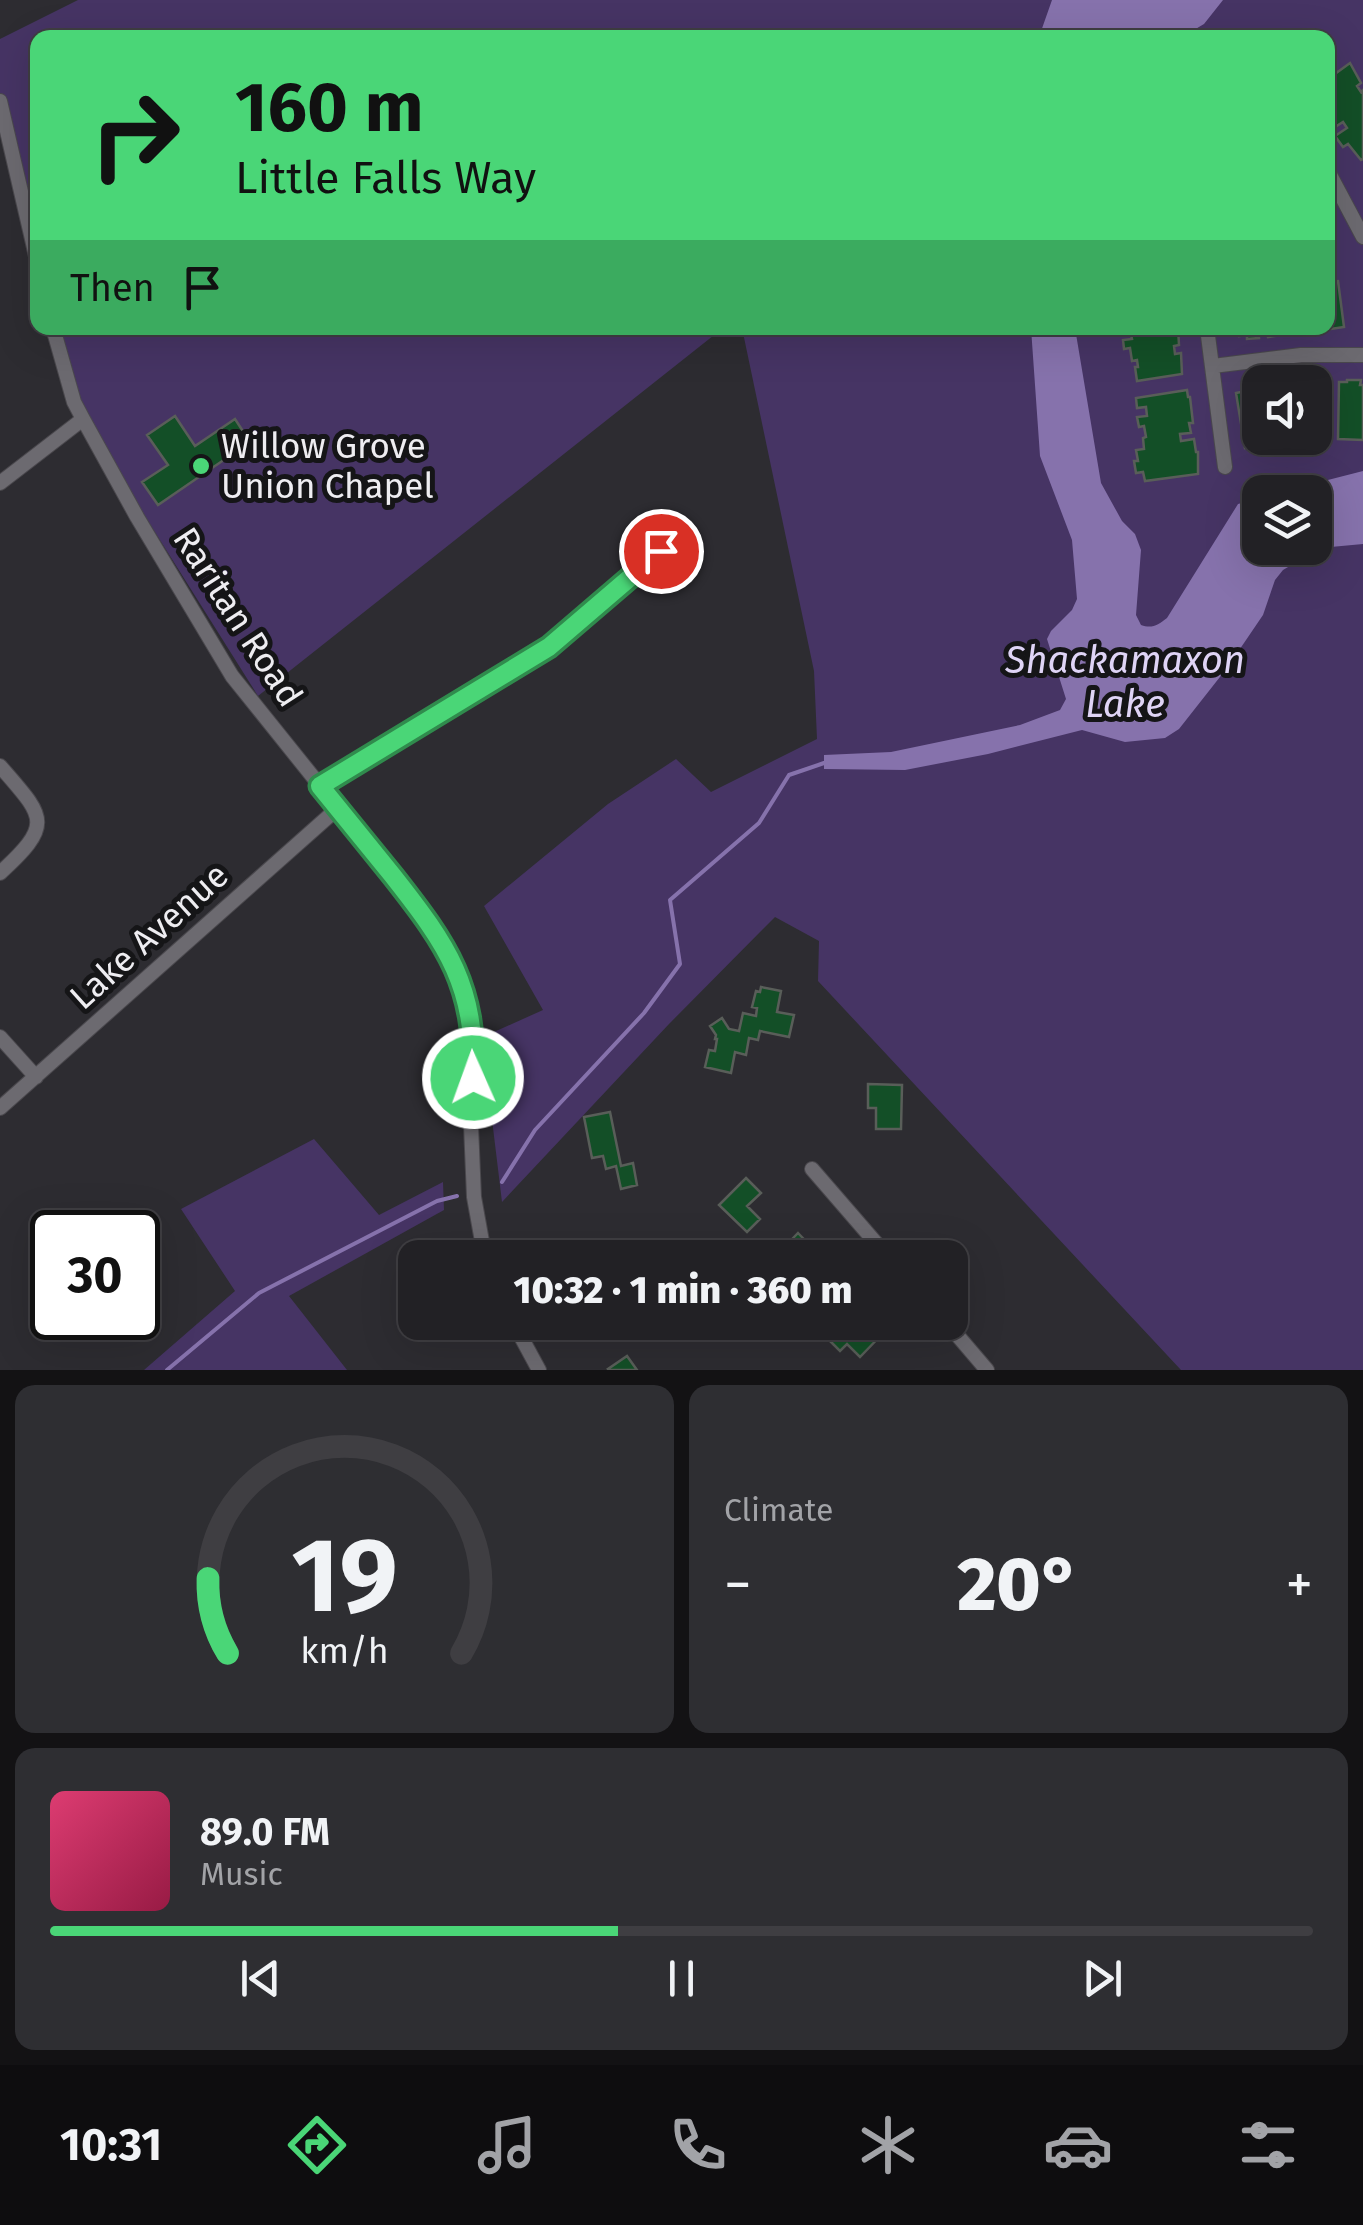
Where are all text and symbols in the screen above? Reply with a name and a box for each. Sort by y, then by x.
text: 160 m [235,66,424,150]
icon: right [70,70,200,200]
text: Little Falls Way [235,151,536,205]
icon: arrive [175,260,230,315]
text: Then [70,265,155,311]
map controls [1242,365,1332,565]
button: sound [1242,365,1332,455]
place label: Willow Grove Union Chapel [221,425,434,507]
marker: Willow Grove Union Chapel [190,455,212,477]
button: layers [1242,475,1332,565]
pin [619,509,704,594]
street label: Raritan Road [165,520,311,714]
icon: arrive [634,524,689,579]
water label: Shackamaxon Lake [1004,637,1245,727]
street label: Lake Avenue [61,854,237,1018]
position arrow [421,1026,525,1130]
speed limit sign: 30 [30,1210,160,1340]
text: 10:32 · 1 min · 360 m [514,1267,852,1313]
text: Climate [724,1491,833,1529]
text: 19 [291,1514,398,1639]
text: 20° [957,1540,1080,1630]
text: − [724,1552,752,1618]
text: + [1286,1552,1313,1618]
text: km/h [300,1630,389,1672]
text: 89.0 FM [200,1809,330,1855]
text: Music [200,1855,283,1893]
icon: previous [233,1951,288,2006]
icon: pause [654,1951,709,2006]
icon: next [1075,1951,1130,2006]
icon: directions [282,2110,352,2180]
icon: music [472,2110,542,2180]
icon: phone [663,2110,733,2180]
icon: climate [853,2110,923,2180]
icon: car [1043,2110,1113,2180]
icon: filters [1233,2110,1303,2180]
text: 10:31 [60,2118,162,2172]

